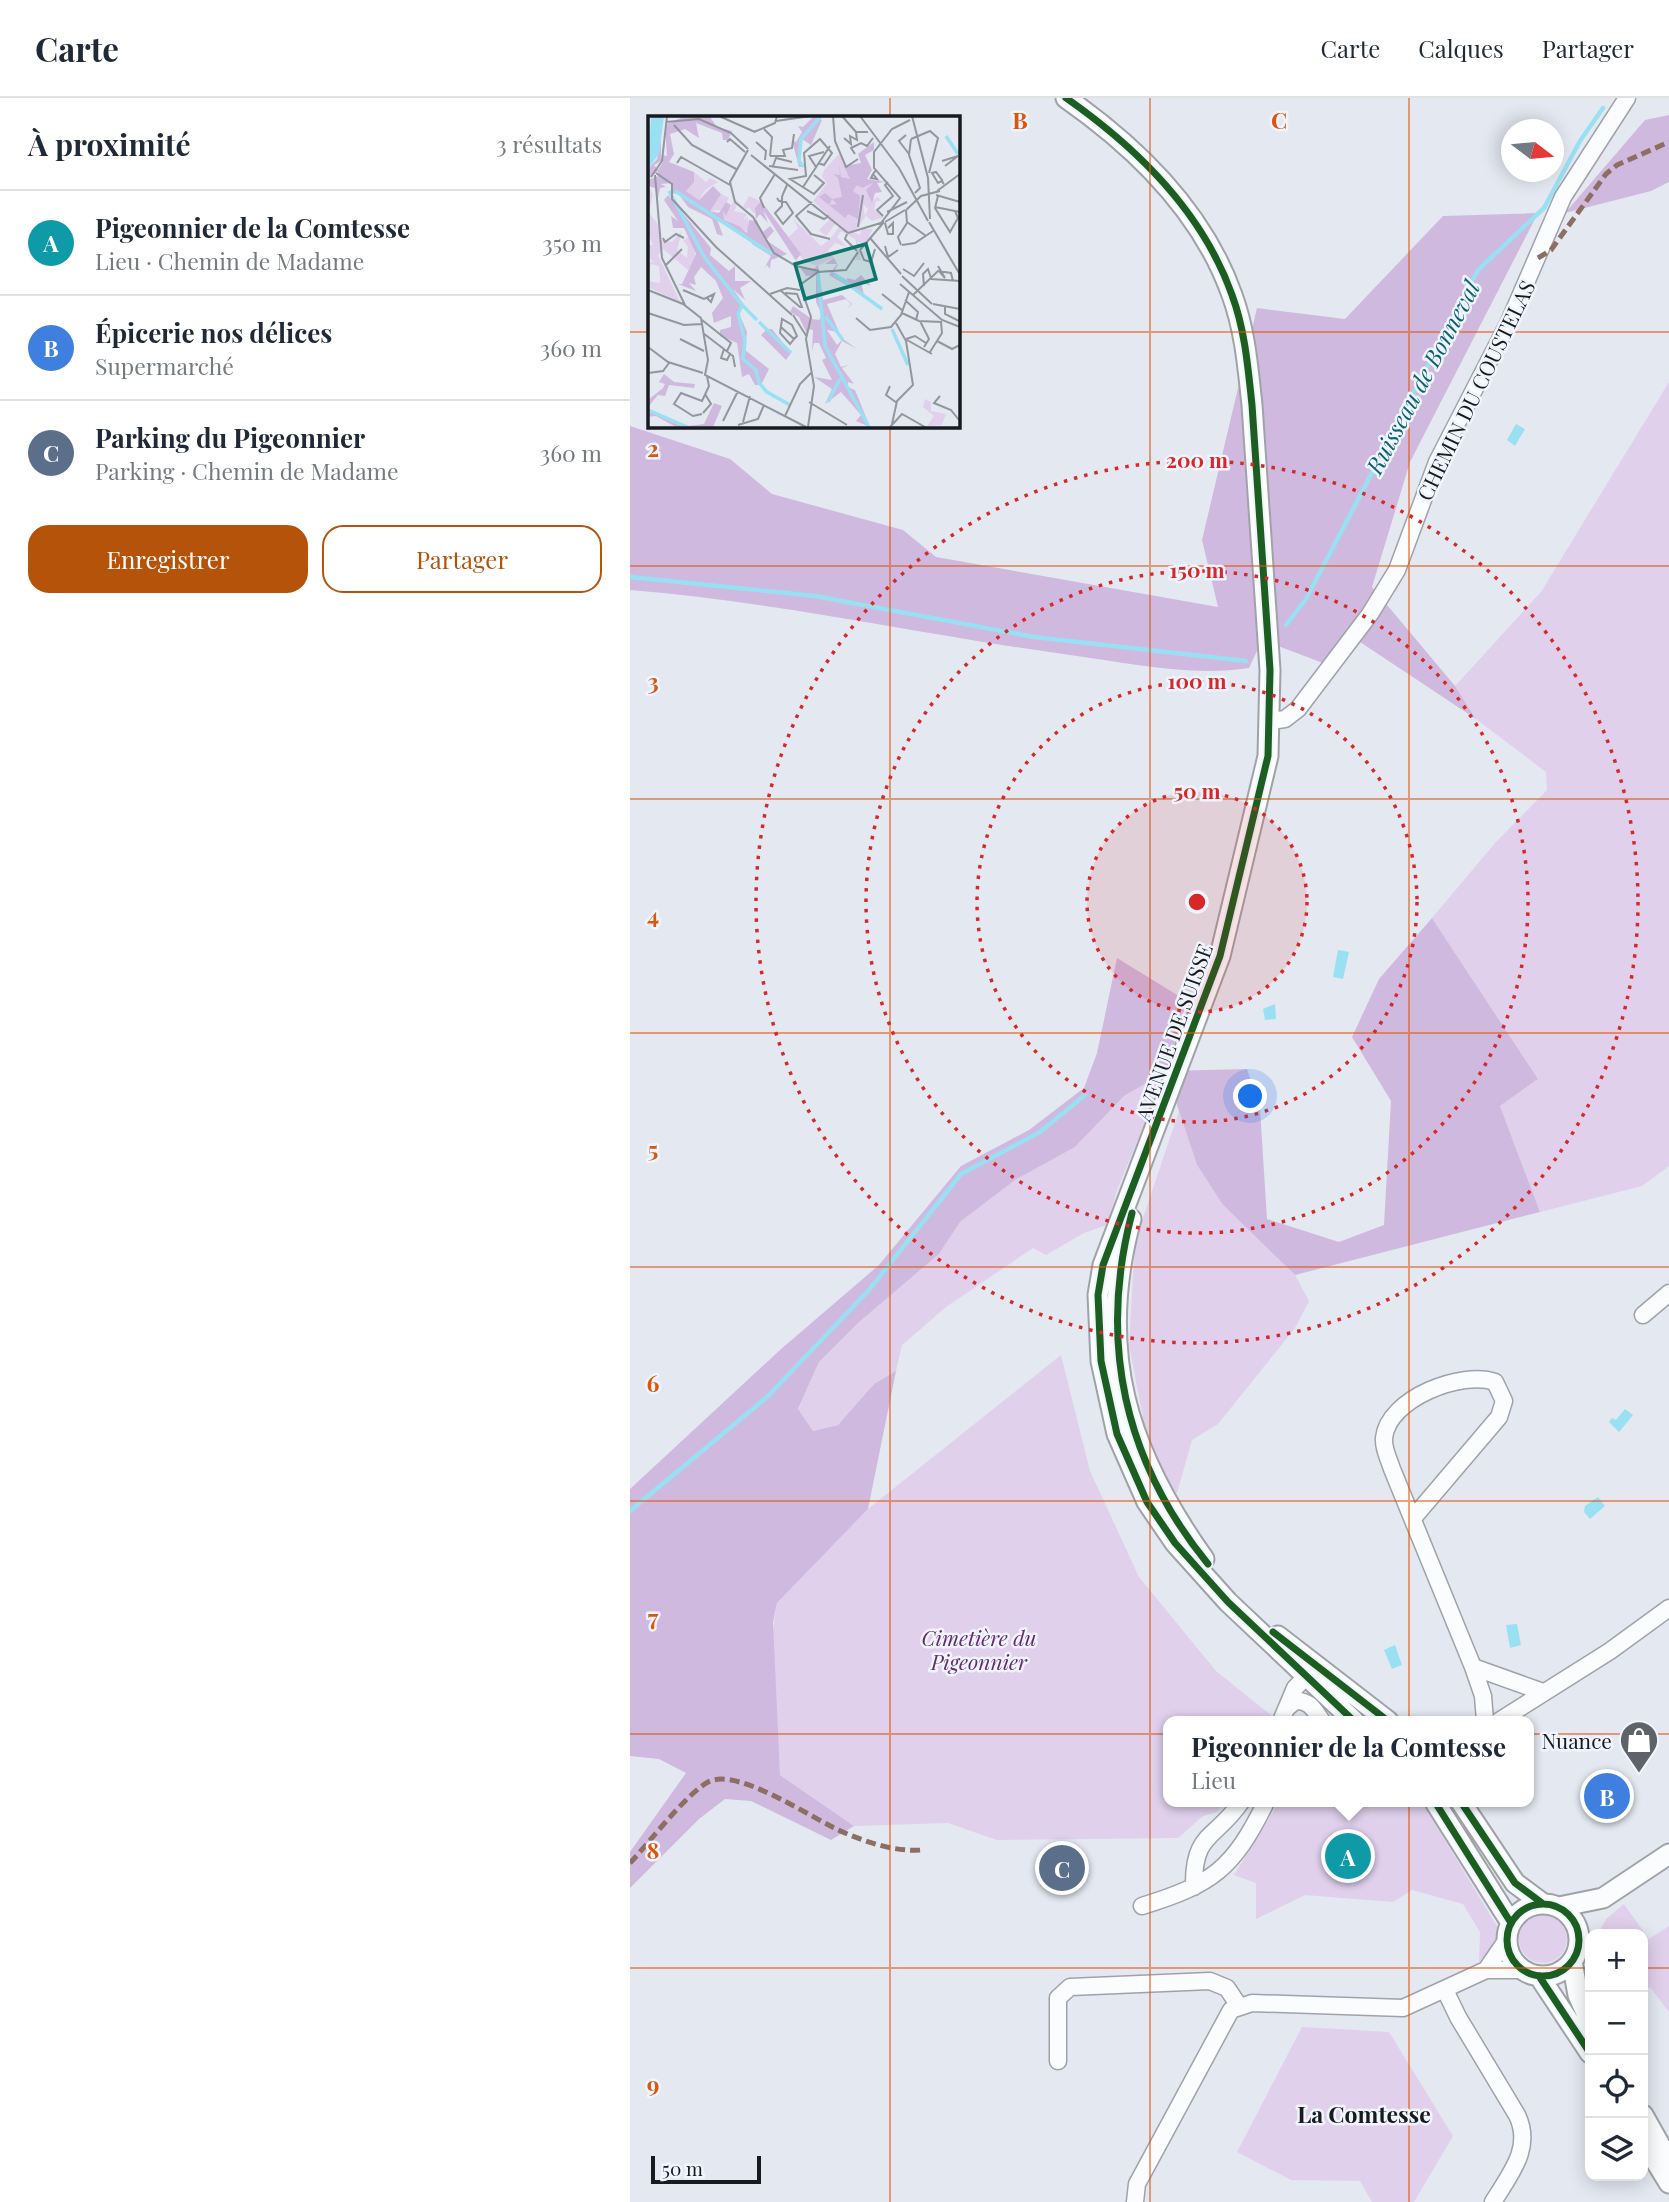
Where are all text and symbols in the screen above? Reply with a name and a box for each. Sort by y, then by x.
text: Carte [35,26,119,70]
text: Carte [1321,32,1380,64]
text: Calques [1418,32,1504,64]
text: Partager [1542,32,1634,64]
text: B [1012,104,1028,135]
text: C [1271,104,1287,135]
inset map [648,116,959,427]
north arrow [1501,119,1564,182]
text: À proximité [28,124,191,164]
text: 3 résultats [496,128,602,159]
text: Pigeonnier de la Comtesse [95,210,410,245]
text: A [43,227,59,258]
text: 350 m [542,227,602,258]
text: Lieu · Chemin de Madame [95,245,364,276]
water label: Ruisseau de Bonneval [1357,274,1487,480]
street label: CHEMIN DU COUSTELAS [1409,275,1541,505]
text: Épicerie nos délices [95,315,332,350]
text: B [43,332,59,363]
text: 360 m [540,332,602,363]
text: Supermarché [95,350,234,381]
text: Parking du Pigeonnier [95,420,365,455]
text: 2 [647,432,659,463]
text: C [43,437,59,468]
text: 360 m [540,437,602,468]
text: 200 m [1166,445,1228,473]
text: Parking · Chemin de Madame [95,455,399,486]
button: Enregistrer [28,525,308,593]
button: Partager [322,525,602,593]
text: 150 m [1170,555,1224,583]
text: 3 [647,665,659,696]
text: 100 m [1167,666,1227,694]
text: 50 m [1173,776,1221,804]
centre of rings [1185,890,1209,914]
text: 4 [647,899,659,930]
street label: AVENUE DE SUISSE [1128,940,1218,1125]
your location [1233,1079,1267,1113]
text: 5 [648,1133,658,1164]
text: 6 [647,1367,660,1398]
text: 7 [648,1601,659,1632]
park label: Cimetière du Pigeonnier [922,1623,1036,1675]
popup [1163,1716,1534,1807]
shop icon: Nuance [1618,1719,1660,1774]
place label: Nuance [1541,1726,1612,1754]
text: Pigeonnier de la Comtesse [1191,1729,1506,1764]
text: Lieu [1191,1764,1236,1795]
pin: B [1584,1770,1630,1822]
pin: A [1325,1830,1371,1882]
text: 8 [647,1834,659,1865]
pin: C [1039,1842,1085,1894]
map controls [1585,1929,1648,2181]
button: + [1585,1929,1648,1992]
button: − [1585,1992,1648,2055]
button: locate [1585,2055,1648,2118]
text: 9 [647,2068,659,2099]
district label: La Comtesse [1297,2098,1431,2129]
button: layers [1585,2118,1648,2181]
scale bar [651,2153,761,2185]
text: 50 m [662,2155,703,2181]

